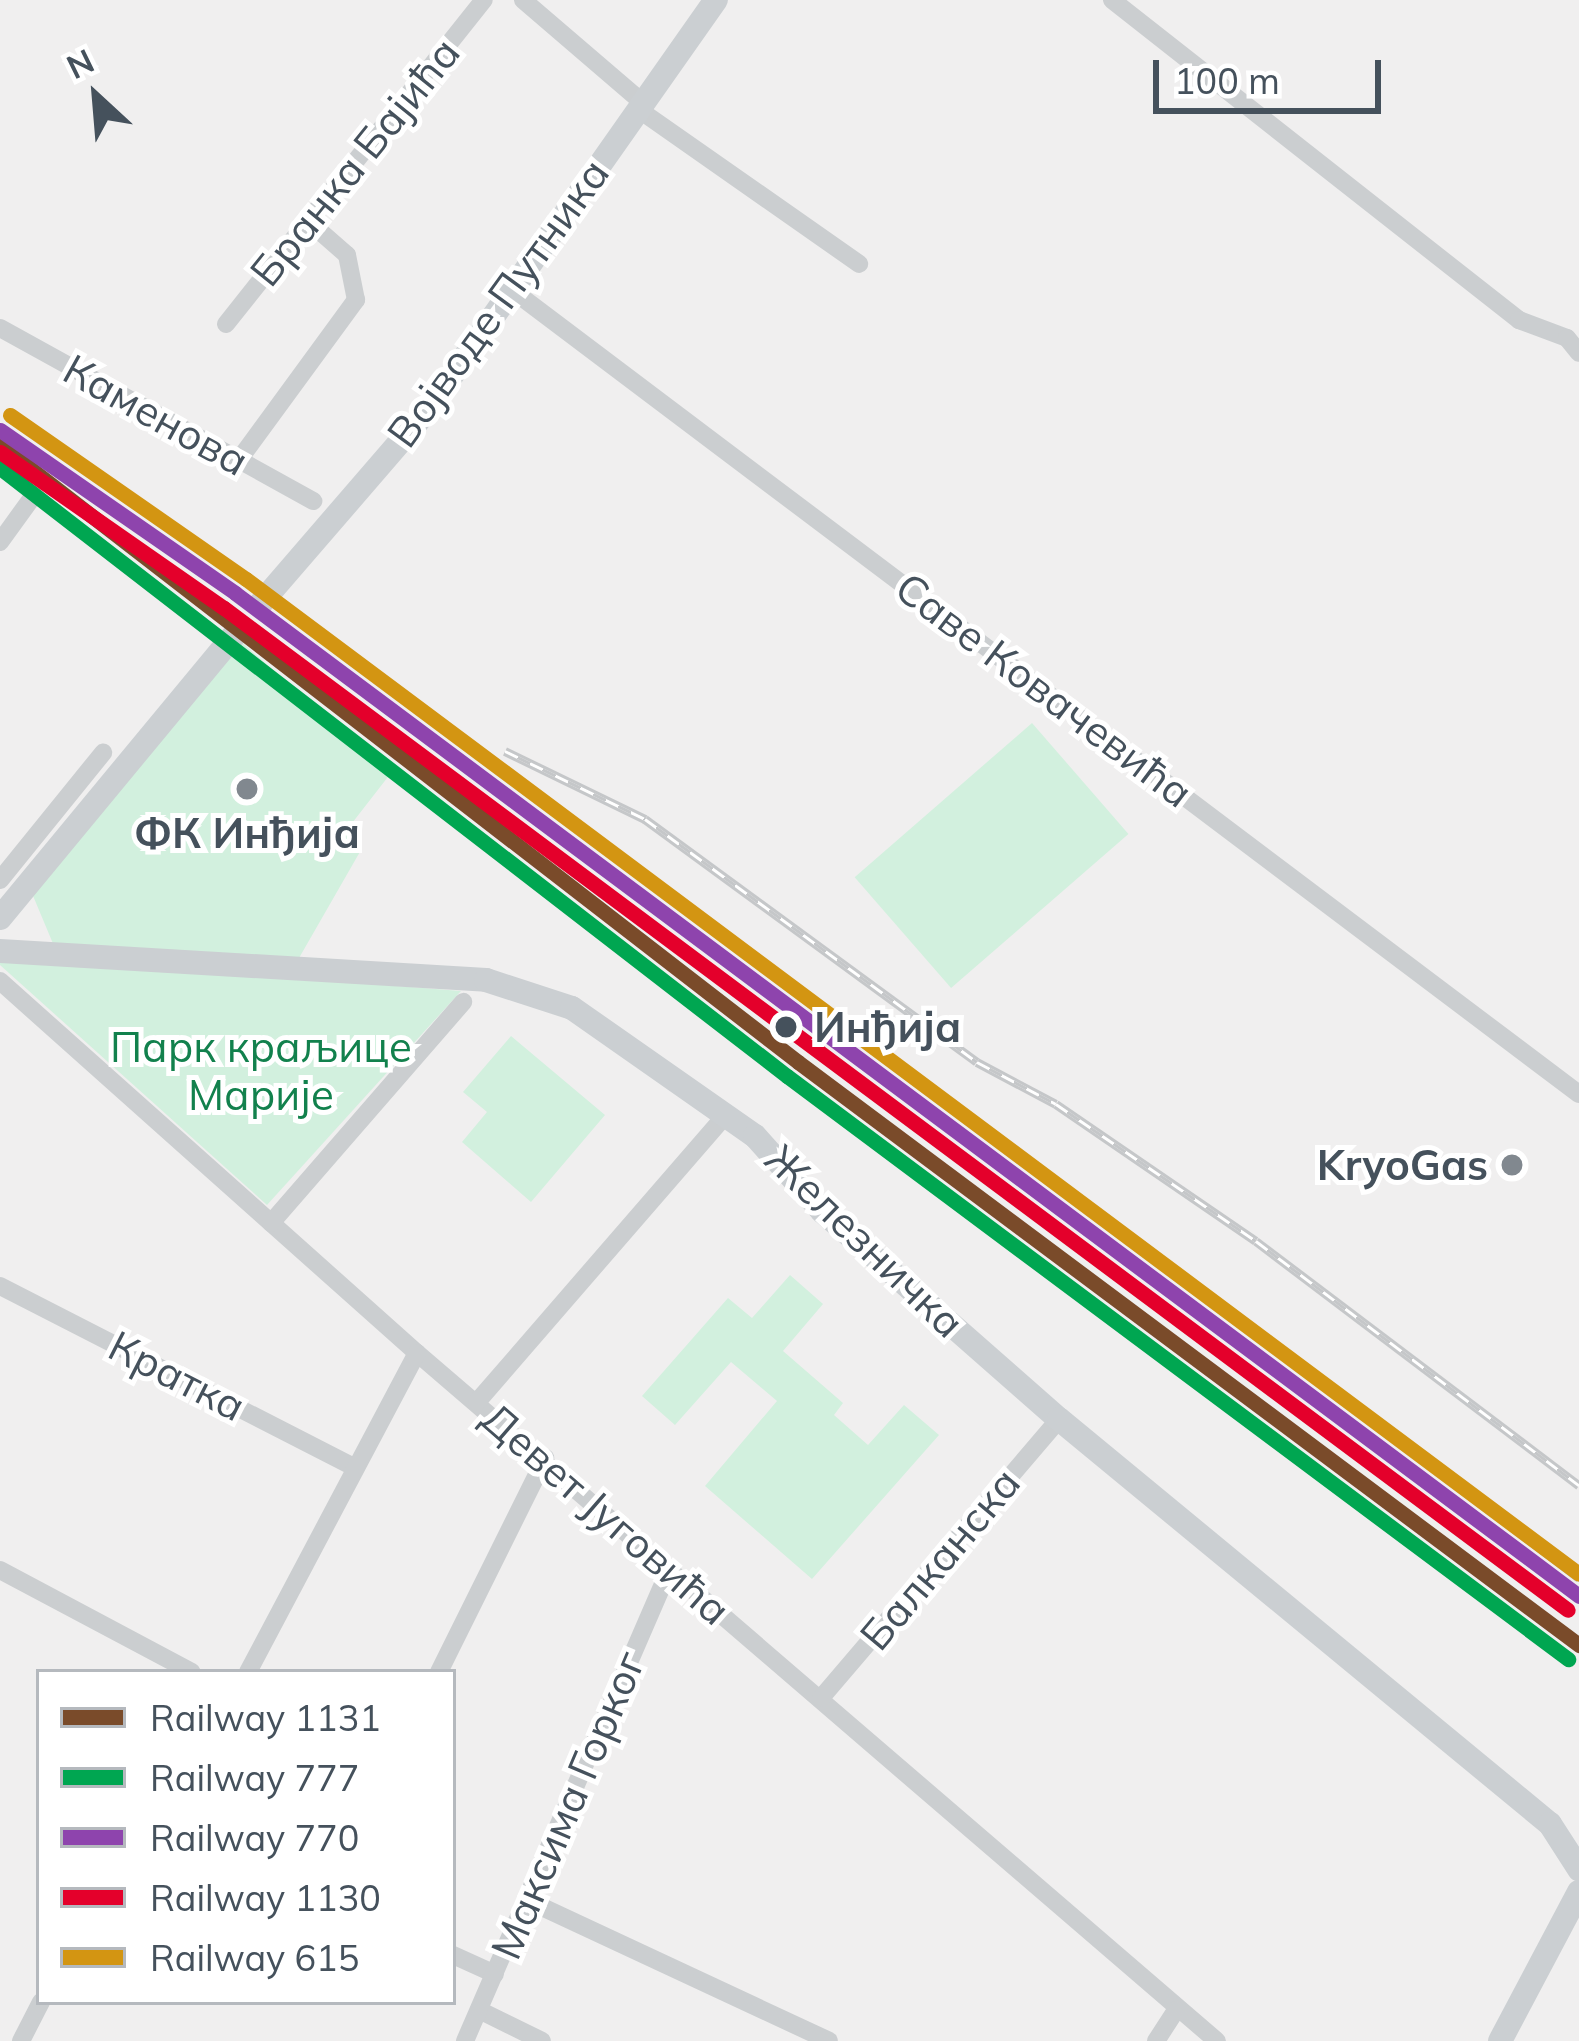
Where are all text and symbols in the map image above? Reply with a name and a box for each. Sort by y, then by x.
street label: Бранка Бајића [240,28,470,296]
north arrow [36,36,156,156]
scale bar [1159,36,1387,110]
text: N [60,39,100,87]
text: 100 m [1174,58,1280,103]
street label: Војводе Путника [377,149,619,457]
street label: Каменова [55,344,257,486]
street label: Саве Ковачевића [886,562,1202,818]
marker: ФК Инђија [234,776,260,802]
place label: ФК Инђија [134,808,360,858]
place label: Инђија [814,1002,961,1052]
marker: Инђија [769,1010,803,1044]
park label: Парк краљице Марије [110,1022,412,1120]
street label: Железничка [755,1134,975,1348]
place label: KryoGas [1317,1140,1488,1190]
marker: KryoGas [1499,1152,1525,1178]
street label: Кратка [100,1320,254,1432]
street label: Девет Југовића [472,1393,740,1635]
street label: Балканска [850,1458,1030,1660]
street label: Максима Горког [480,1644,656,1966]
legend [36,1669,456,2005]
text: Railway 1131 [150,1695,381,1740]
text: Railway 777 [150,1755,359,1800]
text: Railway 770 [150,1815,359,1860]
text: Railway 1130 [150,1875,381,1920]
text: Railway 615 [150,1935,359,1980]

